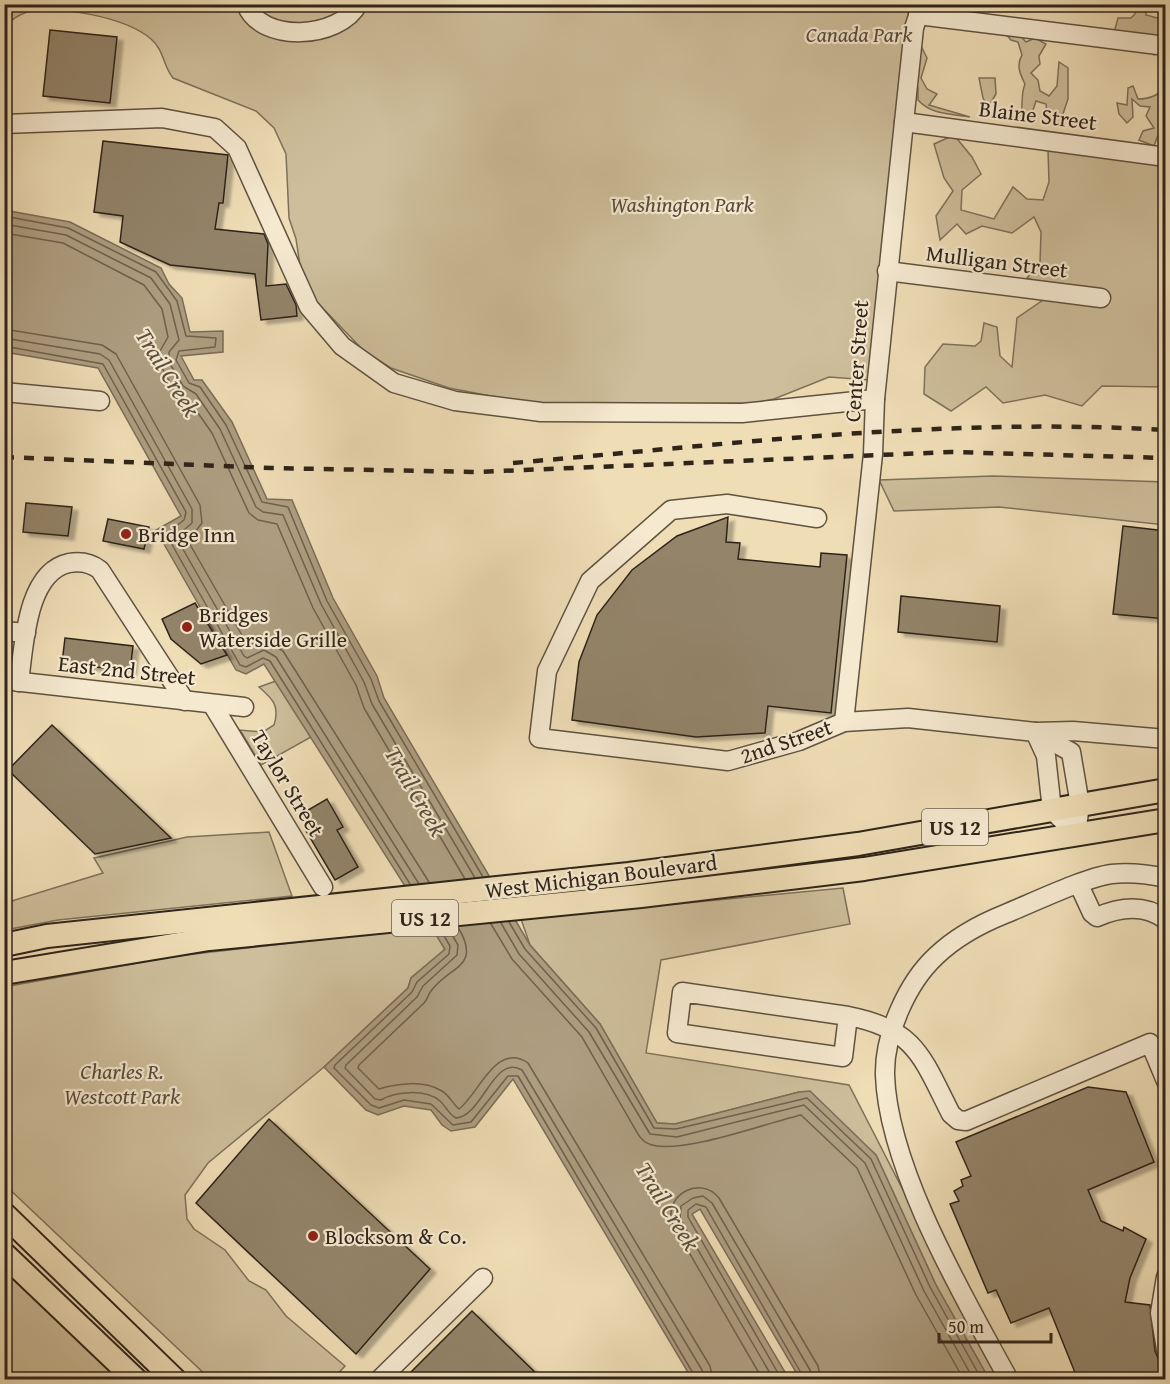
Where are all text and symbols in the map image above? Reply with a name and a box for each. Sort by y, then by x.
park label: Canada Park [806,18,913,50]
street label: Blaine Street [977,92,1099,138]
park label: Washington Park [610,188,755,220]
street label: Mulligan Street [924,236,1070,286]
street label: Center Street [836,299,876,423]
water label: Trail Creek [127,321,209,423]
place label: Bridge Inn [138,518,236,550]
marker: Bridge Inn [119,527,133,541]
place label: Bridges Waterside Grille [199,598,347,655]
marker: Bridges Waterside Grille [180,620,194,634]
street label: East 2nd Street [57,647,198,693]
street label: 2nd Street [736,710,836,772]
street label: Taylor Street [243,723,333,843]
water label: Trail Creek [376,739,456,843]
road number: US 12 [922,809,988,845]
street label: West Michigan Boulevard [483,846,719,906]
road number: US 12 [392,900,458,936]
park label: Charles R. Westcott Park [64,1055,181,1112]
water label: Trail Creek [627,1155,709,1257]
place label: Blocksom & Co. [325,1220,466,1252]
marker: Blocksom & Co. [306,1229,320,1243]
scale bar [939,1306,1052,1344]
text: 50 m [948,1313,984,1340]

